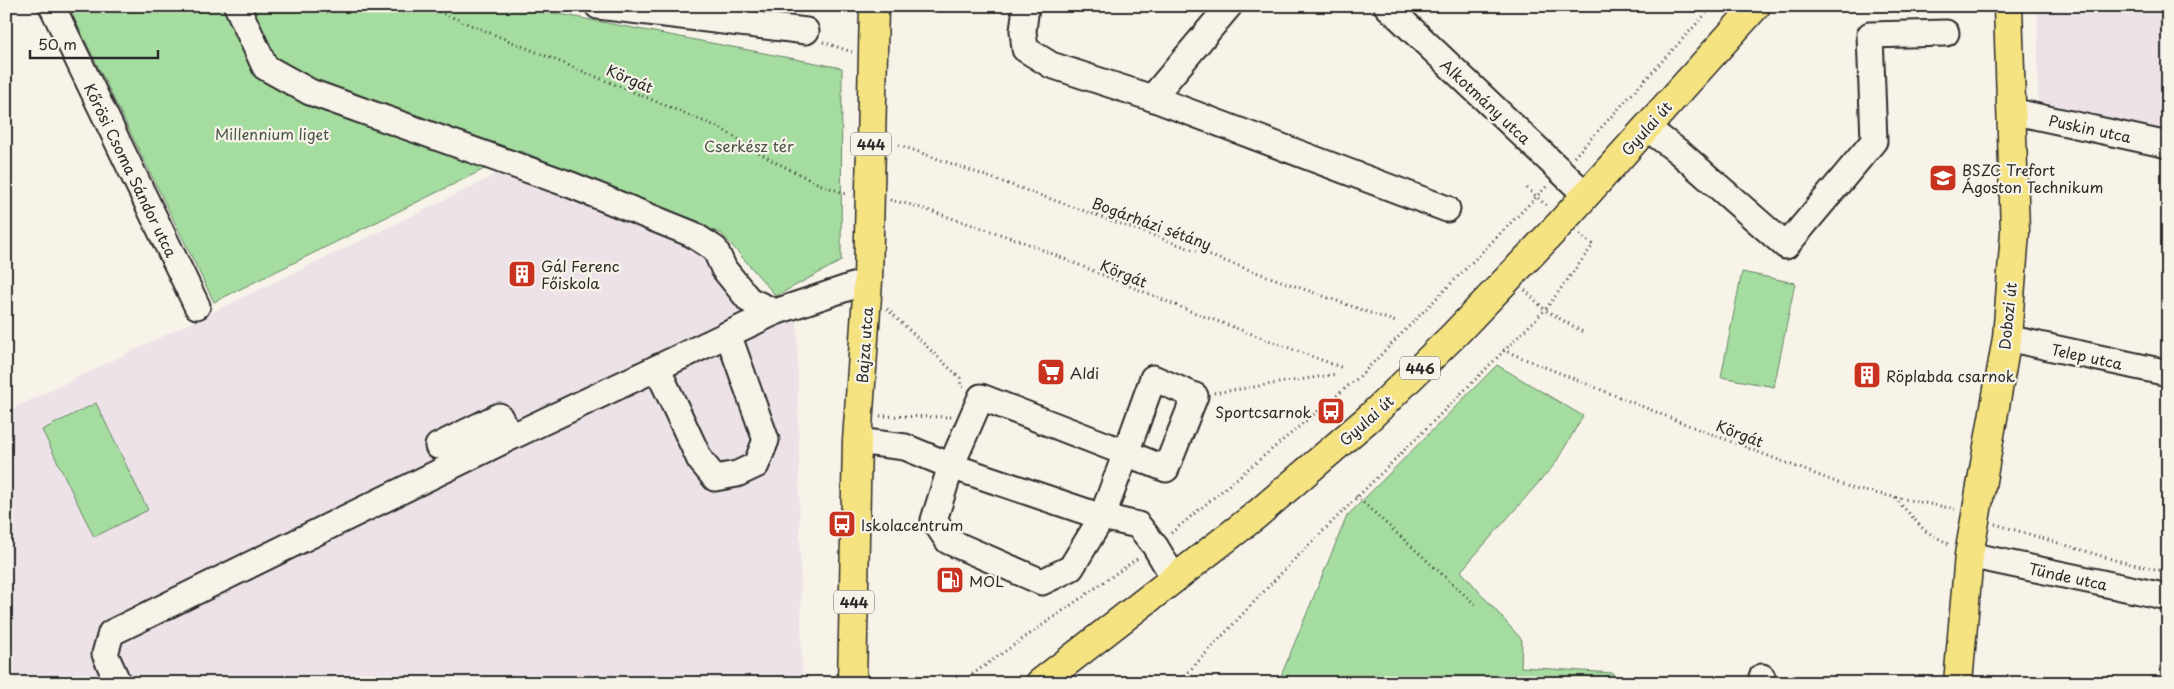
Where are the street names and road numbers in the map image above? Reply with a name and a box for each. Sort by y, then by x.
street label: Alkotmány utca [1436,53,1537,149]
street label: Körgát [603,58,657,98]
street label: Kőrösi Csoma Sándor utca [79,79,184,262]
street label: Gyulai út [1615,96,1677,160]
street label: Puskin utca [2047,108,2134,148]
road number: 444 [851,132,891,156]
street label: Bogárházi sétány [1089,191,1215,255]
street label: Körgát [1097,253,1151,293]
street label: Dobozi út [1992,281,2022,351]
street label: Bajza utca [850,306,878,384]
street label: Telep utca [2049,337,2125,375]
road number: 446 [1400,356,1440,379]
street label: Gyulai út [1334,389,1398,451]
street label: Körgát [1713,413,1767,453]
street label: Tünde utca [2026,556,2110,596]
road number: 444 [834,590,874,614]

